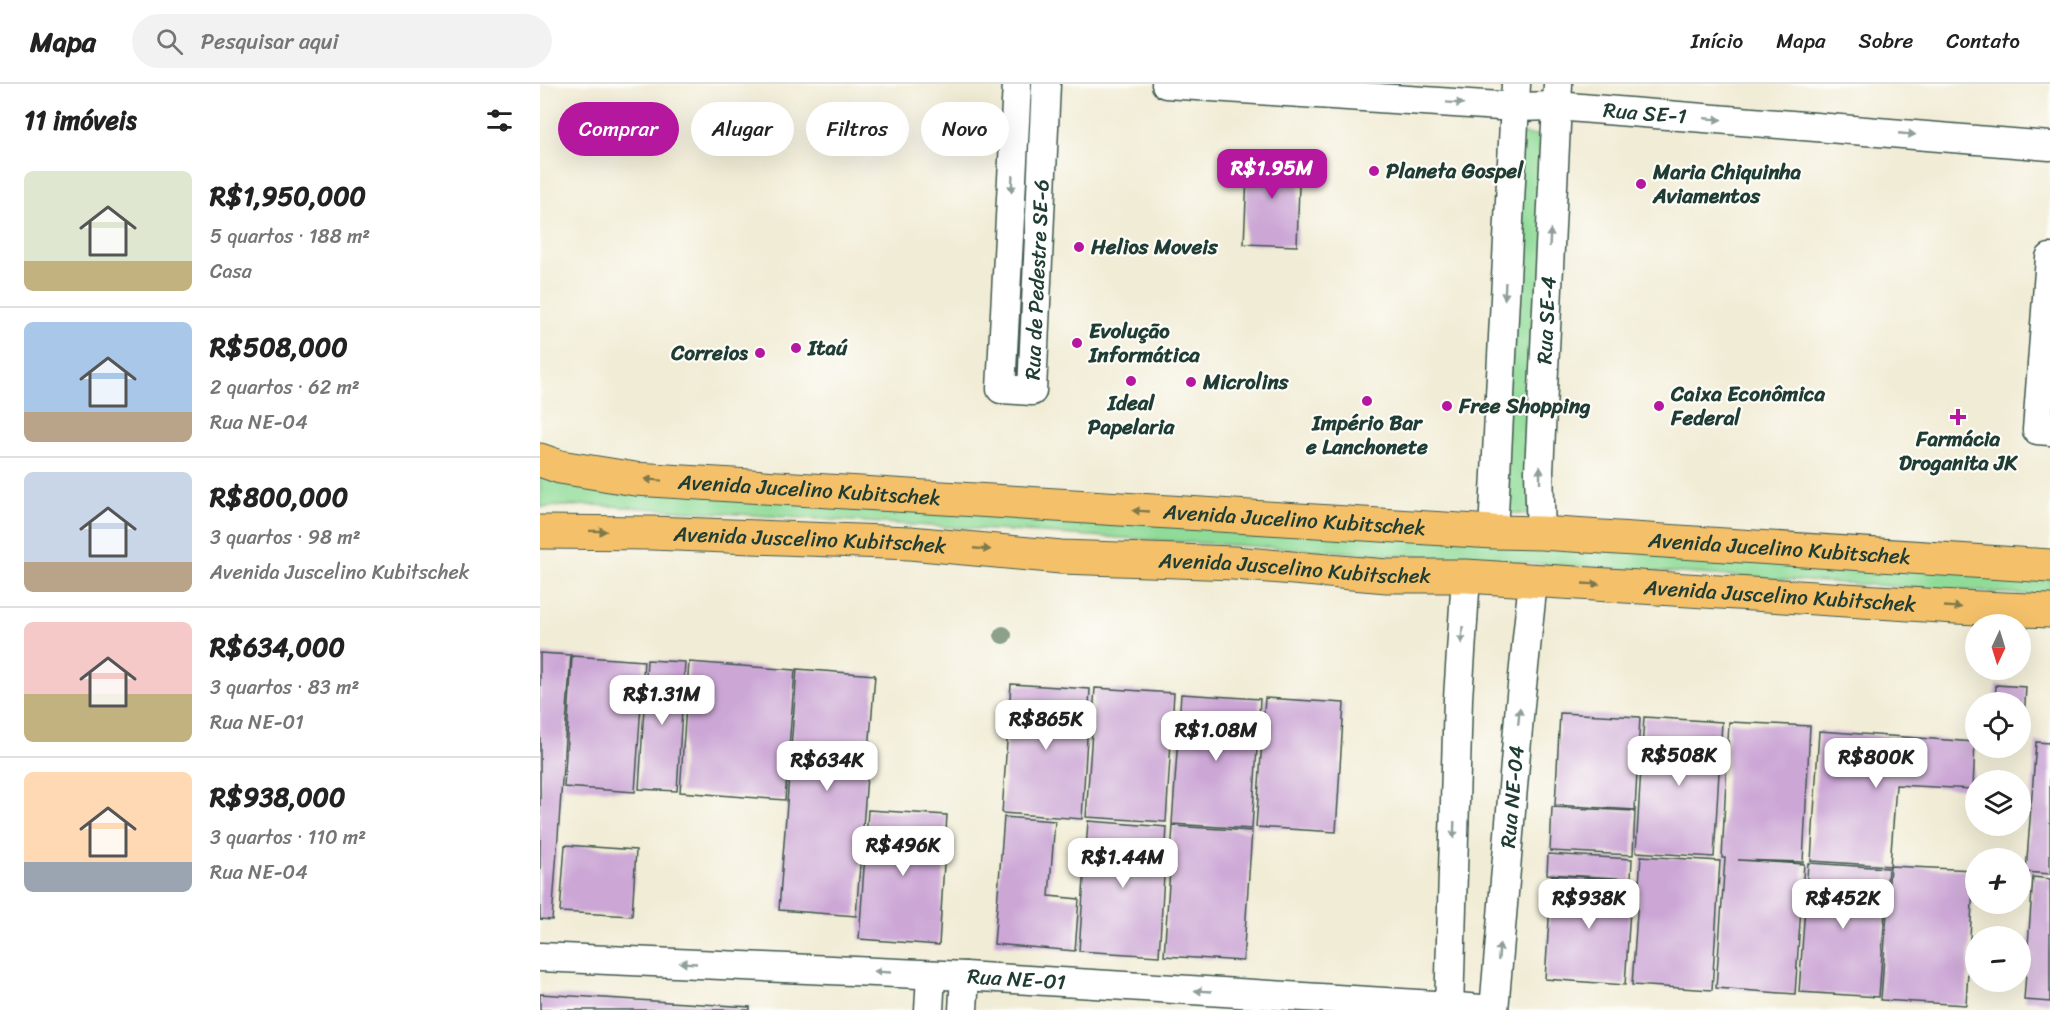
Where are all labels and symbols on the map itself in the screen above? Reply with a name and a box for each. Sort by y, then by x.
street label: Rua SE-1 [1602,91,1688,136]
one-way arrow [1446,98,1465,108]
one-way arrow [1703,114,1722,124]
one-way arrow [1898,129,1917,139]
pin: R$1.95M [1217,149,1327,200]
place label: Planeta Gospel [1386,152,1524,190]
place label: Maria Chiquinha Aviamentos [1652,153,1802,215]
marker: Planeta Gospel [1367,164,1381,178]
one-way arrow [1007,175,1016,194]
marker: Maria Chiquinha Aviamentos [1634,177,1648,191]
street label: Rua de Pedestre SE-6 [1014,178,1061,381]
place label: Helios Moveis [1090,228,1219,266]
one-way arrow [1546,228,1555,247]
marker: Helios Moveis [1072,240,1086,254]
street label: Rua SE-4 [1525,275,1568,365]
one-way arrow [1501,282,1510,301]
place label: Evolução Informática [1088,312,1200,374]
place label: Itaú [807,329,848,367]
place label: Correios [670,334,748,372]
marker: Evolução Informática [1070,336,1084,350]
marker: Itaú [789,341,803,355]
marker: Correios [753,346,767,360]
place label: Microlins [1202,363,1289,401]
marker: Ideal Papelaria [1124,374,1138,388]
marker: Microlins [1184,375,1198,389]
place label: Caixa Econômica Federal [1670,375,1825,437]
place label: Ideal Papelaria [1088,384,1176,446]
place label: Free Shopping [1458,387,1591,425]
marker: Império Bar e Lanchonete [1360,394,1374,408]
marker: Free Shopping [1440,399,1454,413]
marker: Caixa Econômica Federal [1652,399,1666,413]
place label: Império Bar e Lanchonete [1305,404,1428,466]
marker: Farmácia Droganita JK [1951,410,1965,424]
place label: Farmácia Droganita JK [1899,420,2018,482]
street label: Avenida Jucelino Kubitschek [676,463,942,517]
one-way arrow [1535,465,1545,484]
one-way arrow [644,476,663,485]
street label: Avenida Jucelino Kubitschek [1161,493,1427,547]
one-way arrow [1132,506,1151,515]
street label: Avenida Juscelino Kubitschek [672,515,949,565]
street label: Avenida Jucelino Kubitschek [1646,521,1912,576]
one-way arrow [589,527,608,536]
street label: Avenida Juscelino Kubitschek [1157,541,1432,595]
one-way arrow [973,544,992,554]
street label: Avenida Juscelino Kubitschek [1642,568,1918,623]
one-way arrow [1582,580,1601,589]
one-way arrow [1944,602,1963,612]
north arrow [1965,614,2031,680]
one-way arrow [1458,625,1467,644]
pin: R$1.31M [607,675,717,726]
pin: R$865K [997,700,1095,751]
one-way arrow [1514,706,1524,725]
pin: R$1.08M [1161,711,1271,762]
pin: R$508K [1630,736,1728,787]
pin: R$800K [1827,738,1925,789]
pin: R$634K [778,741,876,792]
street label: Rua NE-04 [1489,744,1535,850]
one-way arrow [1450,820,1459,839]
pin: R$496K [854,826,952,877]
pin: R$1.44M [1068,838,1178,889]
pin: R$938K [1540,879,1638,930]
pin: R$452K [1794,879,1892,930]
one-way arrow [1494,942,1504,961]
street label: Rua NE-01 [966,957,1067,1001]
one-way arrow [678,959,697,968]
one-way arrow [873,968,892,977]
one-way arrow [1193,986,1212,995]

